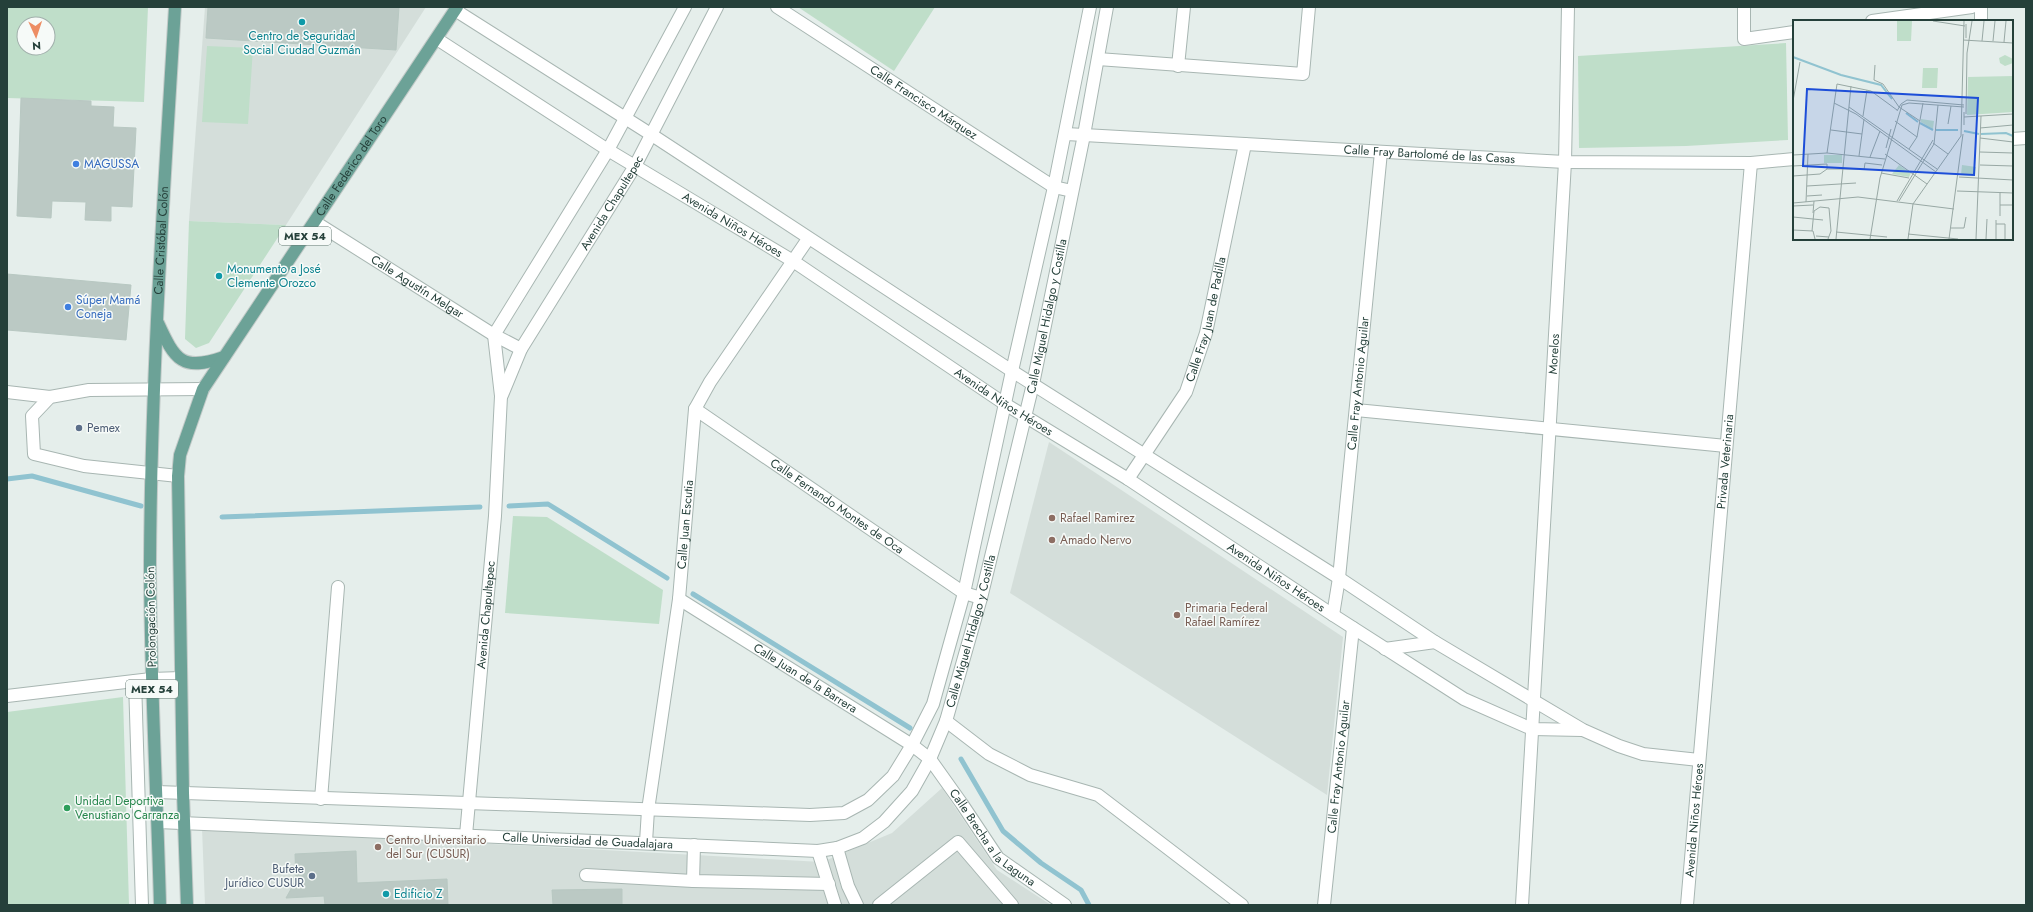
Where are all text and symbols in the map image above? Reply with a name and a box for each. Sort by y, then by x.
north arrow [16,16,56,56]
marker: Centro de Seguridad Social Ciudad Guzmán [297,17,307,27]
inset map [1793,20,2013,240]
place label: Centro de Seguridad Social Ciudad Guzmán [243,27,361,59]
text: N [32,38,41,54]
street label: Calle Francisco Márquez [866,61,982,144]
street label: Calle Federico del Toro [311,111,392,220]
street label: Calle Fray Bartolomé de las Casas [1343,141,1516,168]
street label: Avenida Chapultepec [576,152,648,254]
place label: MAGUSSA [84,155,139,173]
marker: MAGUSSA [71,159,81,169]
street label: Calle Cristóbal Colón [149,186,173,295]
street label: Avenida Niños Héroes [679,188,786,262]
road number: MEX 54 [279,227,331,245]
street label: Calle Miguel Hidalgo y Costilla [1022,237,1072,396]
street label: Calle Agustín Melgar [367,251,468,323]
street label: Calle Fray Juan de Padilla [1181,255,1231,384]
place label: Monumento a José Clemente Orozco [227,260,321,292]
marker: Monumento a José Clemente Orozco [214,271,224,281]
place label: Súper Mamá Coneja [76,291,140,323]
marker: Súper Mamá Coneja [63,302,73,312]
street label: Calle Fray Antonio Aguilar [1343,315,1374,451]
street label: Morelos [1544,333,1564,375]
street label: Avenida Niños Héroes [951,363,1057,440]
street label: Privada Veterinaria [1712,413,1738,510]
place label: Pemex [87,419,121,437]
marker: Pemex [74,423,84,433]
street label: Calle Fernando Montes de Oca [766,454,908,558]
street label: Calle Juan Escutia [673,479,698,570]
place label: Rafael Ramirez [1060,509,1135,527]
marker: Rafael Ramirez [1047,513,1057,523]
place label: Amado Nervo [1060,531,1132,549]
marker: Amado Nervo [1047,535,1057,545]
street label: Avenida Niños Héroes [1223,538,1329,616]
street label: Calle Miguel Hidalgo y Costilla [941,553,1000,710]
street label: Avenida Chapultepec [472,560,500,670]
street label: Prolongación Colón [141,566,161,668]
place label: Primaria Federal Rafael Ramírez [1185,599,1268,631]
marker: Primaria Federal Rafael Ramírez [1172,610,1182,620]
street label: Calle Juan de la Barrera [750,639,861,718]
road number: MEX 54 [126,680,178,698]
street label: Calle Fray Antonio Aguilar [1323,698,1354,834]
street label: Avenida Niños Héroes [1680,762,1708,878]
street label: Calle Brecha a la Laguna [945,785,1039,891]
place label: Unidad Deportiva Venustiano Carranza [75,792,180,824]
marker: Unidad Deportiva Venustiano Carranza [62,803,72,813]
street label: Calle Universidad de Guadalajara [502,828,673,854]
place label: Centro Universitario del Sur (CUSUR) [386,831,487,863]
marker: Centro Universitario del Sur (CUSUR) [373,842,383,852]
place label: Bufete Jurídico CUSUR [223,860,304,892]
marker: Bufete Jurídico CUSUR [307,871,317,881]
place label: Edificio Z [394,885,443,903]
marker: Edificio Z [381,889,391,899]

